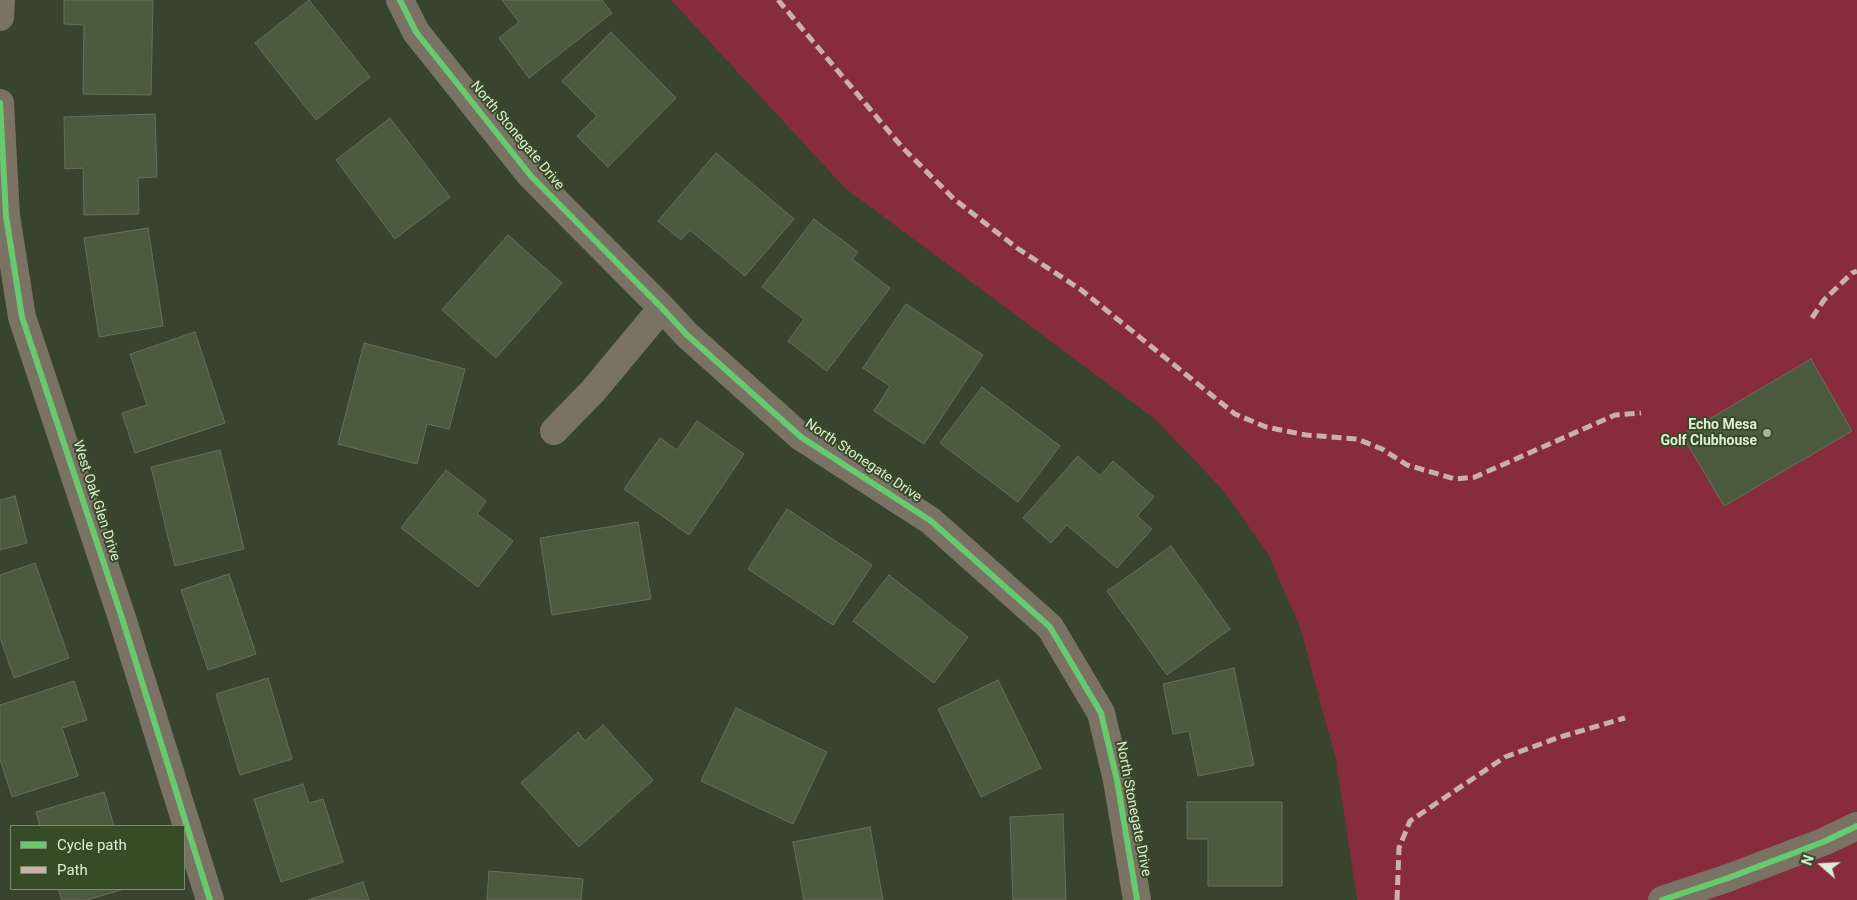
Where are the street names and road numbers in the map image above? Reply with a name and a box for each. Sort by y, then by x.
street label: North Stonegate Drive [466,78,568,194]
street label: North Stonegate Drive [801,416,925,506]
street label: West Oak Glen Drive [69,439,123,563]
street label: North Stonegate Drive [1112,740,1154,878]

